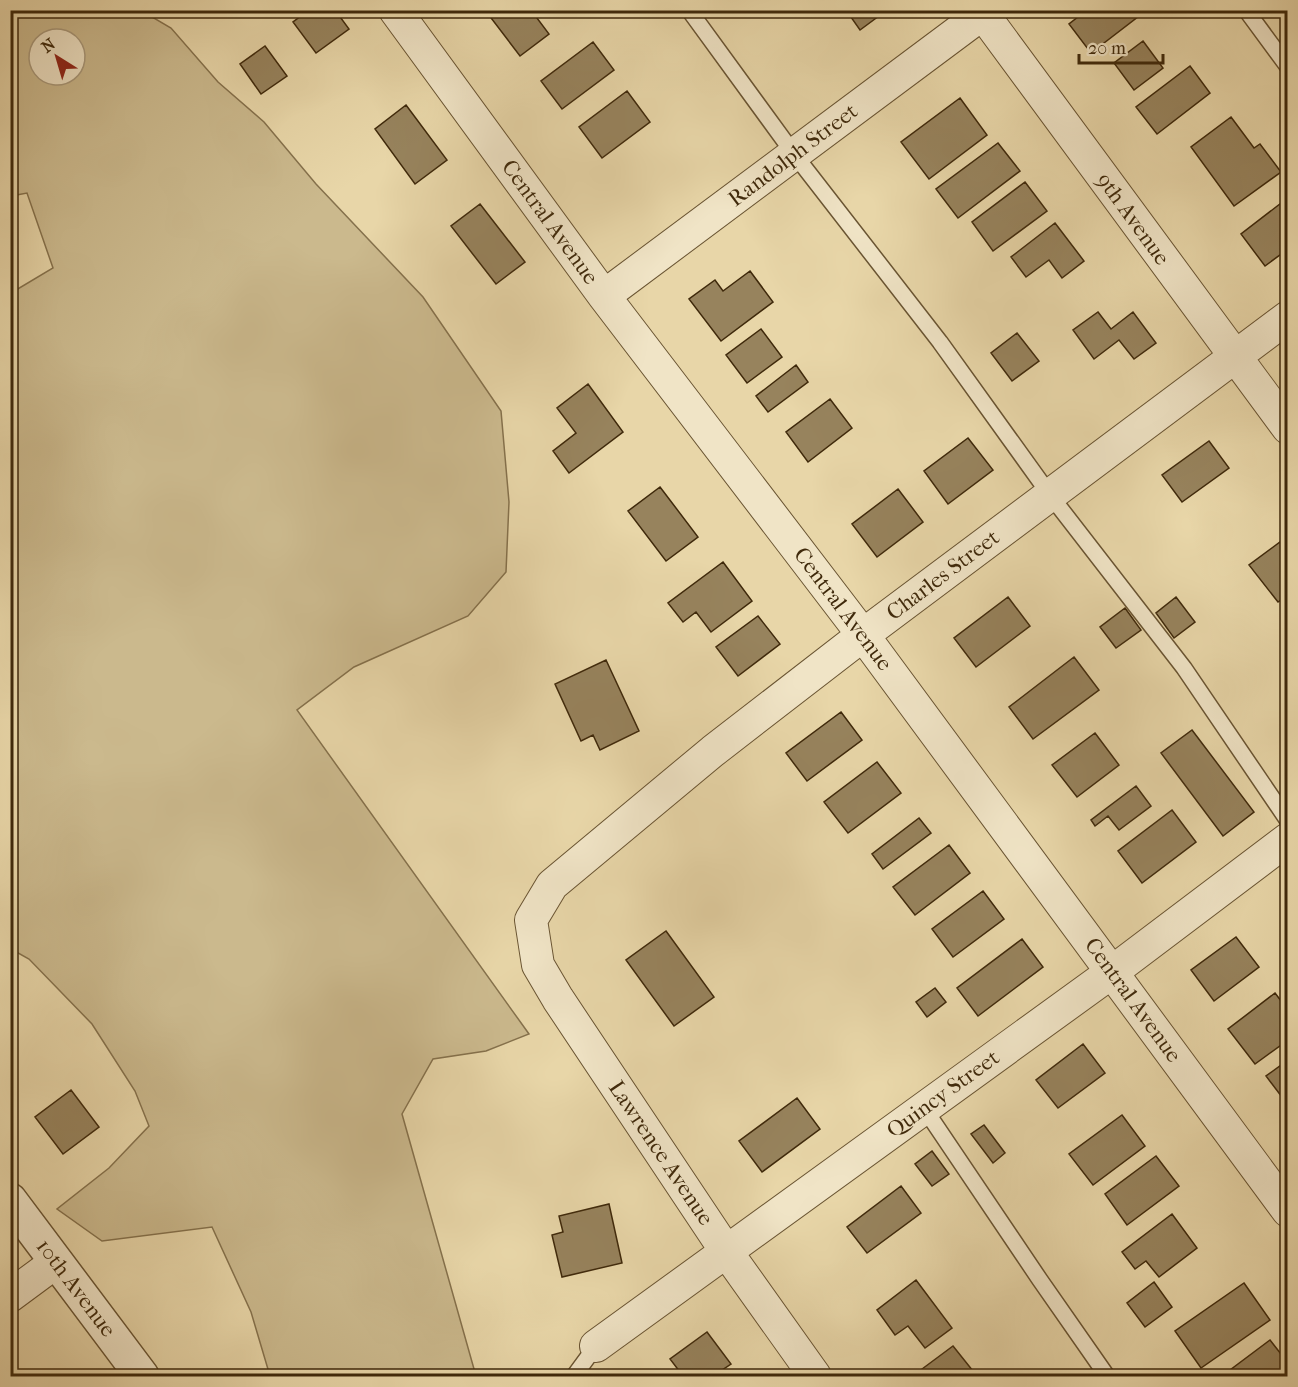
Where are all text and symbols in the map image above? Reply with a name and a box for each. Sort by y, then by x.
north arrow [27,27,87,87]
scale bar [1079,27,1163,65]
text: N [38,34,60,57]
text: 20 m [1088,38,1126,59]
street label: Randolph Street [723,98,863,212]
street label: Central Avenue [496,155,604,289]
street label: 9th Avenue [1091,168,1175,270]
street label: Charles Street [882,524,1005,626]
street label: Central Avenue [788,542,898,676]
street label: Central Avenue [1079,933,1187,1067]
street label: Quincy Street [882,1044,1004,1144]
street label: Lawrence Avenue [603,1076,719,1230]
street label: 10th Avenue [31,1234,121,1342]

